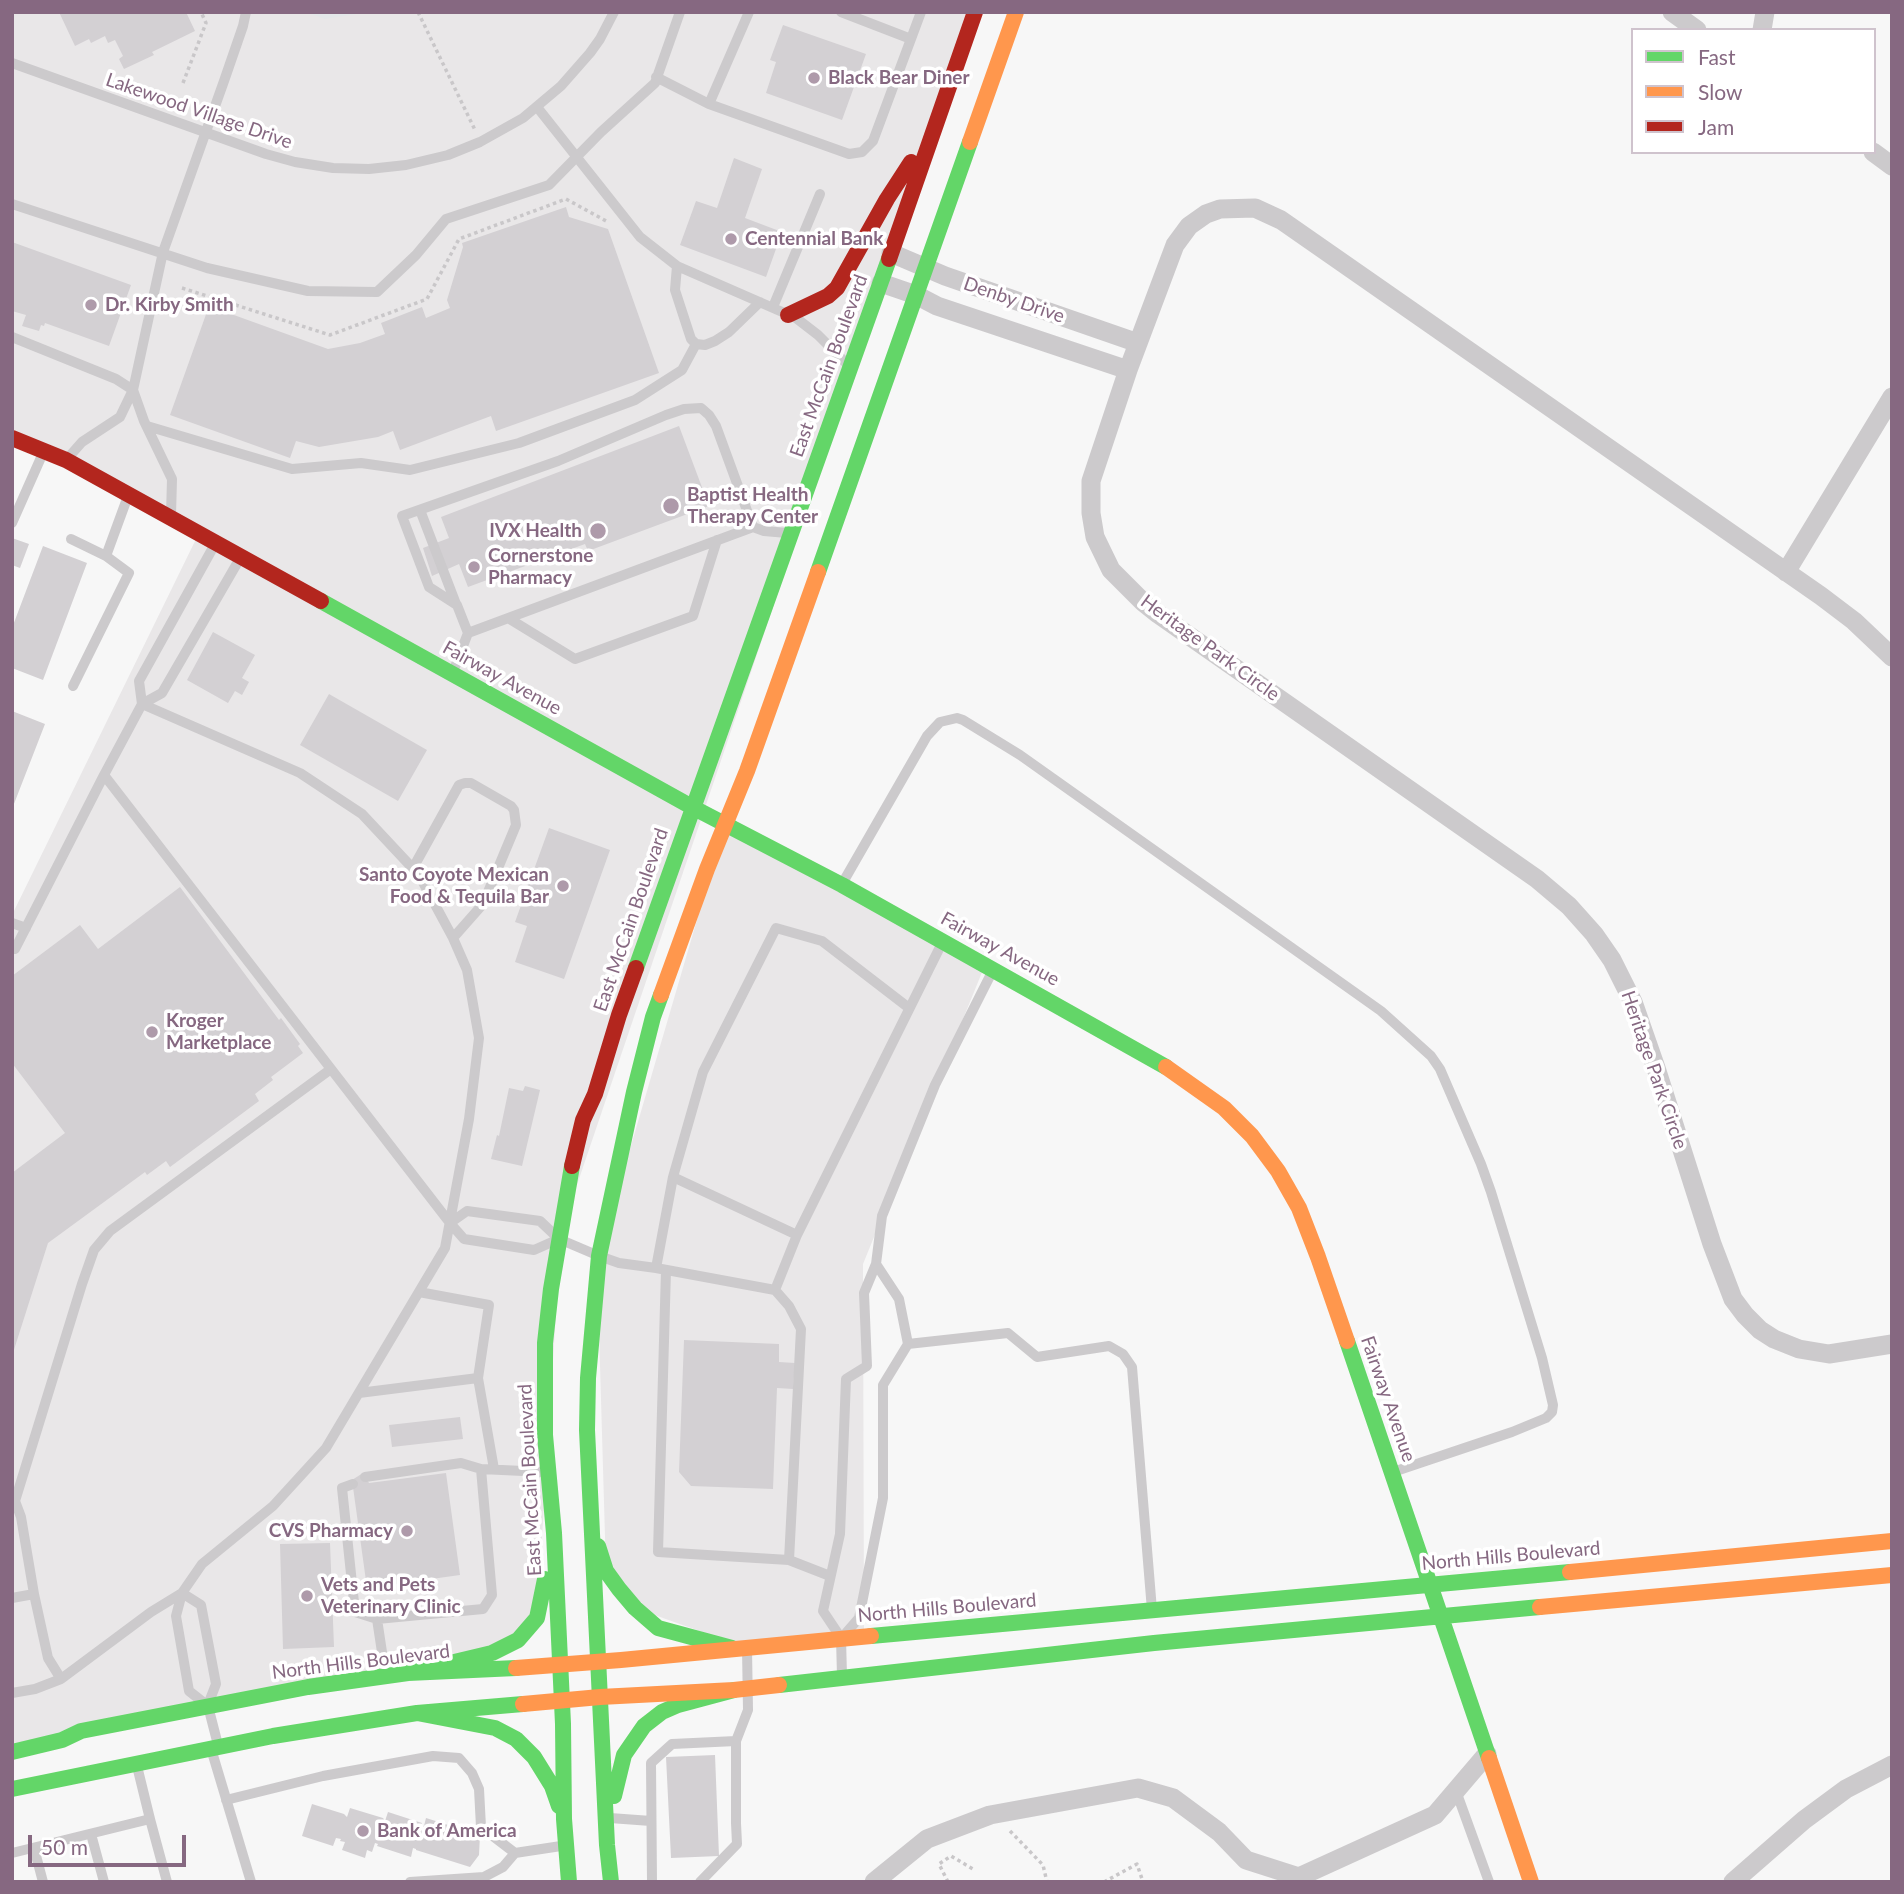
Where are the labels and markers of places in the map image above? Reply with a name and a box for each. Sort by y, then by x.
place label: Black Bear Diner [828,67,970,89]
marker: Black Bear Diner [806,70,822,86]
place label: Centennial Bank [745,228,883,250]
marker: Centennial Bank [723,231,739,247]
place label: Dr. Kirby Smith [105,294,234,316]
marker: Dr. Kirby Smith [83,297,99,313]
place label: Baptist Health Therapy Center [687,484,818,528]
marker: Baptist Health Therapy Center [661,496,681,516]
place label: IVX Health [489,520,582,542]
marker: IVX Health [588,521,608,541]
place label: Cornerstone Pharmacy [488,545,593,589]
marker: Cornerstone Pharmacy [466,559,482,575]
place label: Santo Coyote Mexican Food & Tequila Bar [359,864,549,908]
marker: Santo Coyote Mexican Food & Tequila Bar [555,878,571,894]
place label: Kroger Marketplace [166,1010,272,1054]
marker: Kroger Marketplace [144,1024,160,1040]
place label: CVS Pharmacy [269,1520,393,1542]
marker: CVS Pharmacy [399,1523,415,1539]
place label: Vets and Pets Veterinary Clinic [321,1574,461,1618]
marker: Vets and Pets Veterinary Clinic [299,1588,315,1604]
place label: Bank of America [377,1820,517,1842]
marker: Bank of America [355,1823,371,1839]

